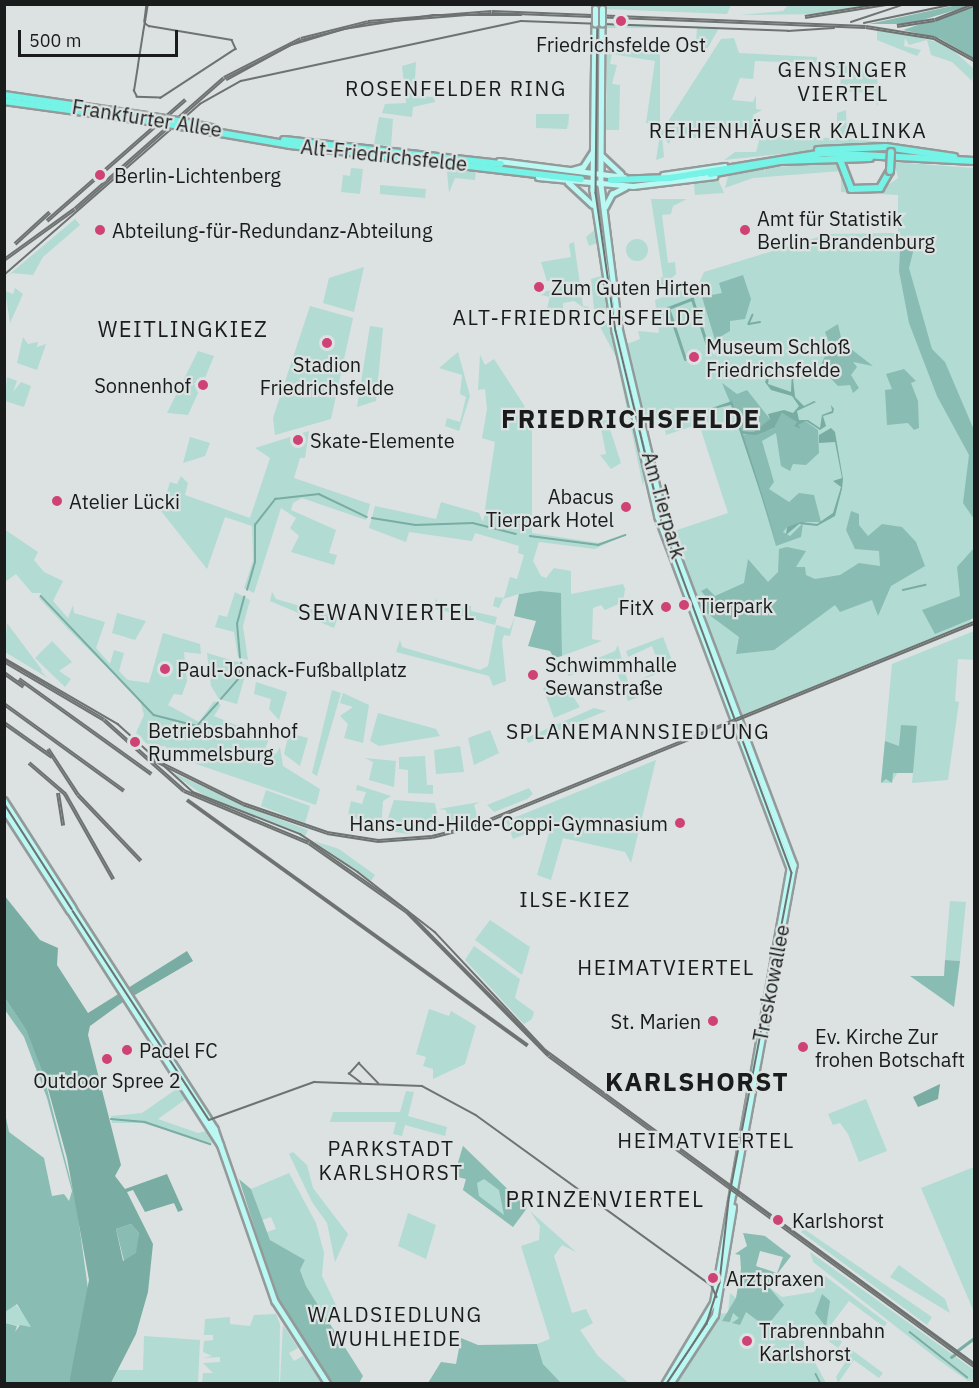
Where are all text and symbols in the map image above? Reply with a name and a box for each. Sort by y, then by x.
marker: Friedrichsfelde Ost [612,12,630,30]
scale bar [21,18,182,56]
text: 500 m [29,29,81,52]
place label: Friedrichsfelde Ost [536,32,706,56]
district label: GENSINGER VIERTEL [778,56,908,106]
district label: ROSENFELDER RING [345,75,567,101]
street label: Frankfurter Allee [70,94,224,142]
district label: REIHENHÄUSER KALINKA [649,117,927,143]
street label: Alt-Friedrichsfelde [300,134,468,176]
place label: Berlin-Lichtenberg [114,163,281,187]
marker: Berlin-Lichtenberg [91,166,109,184]
place label: Amt für Statistik Berlin-Brandenburg [757,207,935,254]
place label: Abteilung-für-Redundanz-Abteilung [112,218,433,242]
marker: Abteilung-für-Redundanz-Abteilung [93,223,107,237]
marker: Amt für Statistik Berlin-Brandenburg [738,223,752,237]
place label: Zum Guten Hirten [551,275,711,299]
marker: Zum Guten Hirten [532,280,546,294]
district label: ALT-FRIEDRICHSFELDE [452,304,706,330]
district label: WEITLINGKIEZ [98,316,268,342]
place label: Museum Schloß Friedrichsfelde [706,334,850,381]
marker: Stadion Friedrichsfelde [320,336,334,350]
marker: Museum Schloß Friedrichsfelde [687,350,701,364]
place label: Stadion Friedrichsfelde [260,352,394,399]
place label: Sonnenhof [94,373,191,397]
marker: Sonnenhof [196,378,210,392]
district label: FRIEDRICHSFELDE [501,403,761,435]
place label: Skate-Elemente [310,428,455,452]
marker: Skate-Elemente [291,433,305,447]
street label: Am Tierpark [637,449,691,561]
place label: Abacus Tierpark Hotel [486,484,614,531]
place label: Atelier Lücki [69,489,180,513]
marker: Atelier Lücki [50,494,64,508]
marker: Abacus Tierpark Hotel [619,500,633,514]
place label: Tierpark [698,593,773,617]
place label: FitX [619,595,654,619]
marker: Tierpark [675,596,693,614]
district label: SEWANVIERTEL [298,599,476,625]
marker: FitX [659,600,673,614]
place label: Schwimmhalle Sewanstraße [545,652,677,699]
place label: Paul-Jonack-Fußballplatz [177,657,407,681]
marker: Paul-Jonack-Fußballplatz [158,662,172,676]
marker: Schwimmhalle Sewanstraße [526,668,540,682]
place label: Betriebsbahnhof Rummelsburg [148,718,298,765]
district label: SPLANEMANNSIEDLUNG [506,718,770,744]
marker: Betriebsbahnhof Rummelsburg [126,733,144,751]
place label: Hans-und-Hilde-Coppi-Gymnasium [349,811,668,835]
marker: Hans-und-Hilde-Coppi-Gymnasium [673,816,687,830]
district label: ILSE-KIEZ [519,886,631,912]
street label: Treskowallee [748,923,794,1043]
district label: HEIMATVIERTEL [577,954,755,980]
place label: St. Marien [611,1009,701,1033]
marker: St. Marien [706,1014,720,1028]
place label: Ev. Kirche Zur frohen Botschaft [815,1024,965,1071]
place label: Padel FC [139,1038,218,1062]
marker: Ev. Kirche Zur frohen Botschaft [796,1040,810,1054]
marker: Padel FC [120,1043,134,1057]
marker: Outdoor Spree 2 [100,1052,114,1066]
district label: KARLSHORST [605,1066,789,1098]
place label: Outdoor Spree 2 [33,1068,181,1092]
district label: HEIMATVIERTEL [617,1127,795,1153]
district label: PARKSTADT KARLSHORST [318,1135,464,1185]
district label: PRINZENVIERTEL [506,1186,704,1212]
place label: Karlshorst [792,1208,884,1232]
marker: Karlshorst [769,1211,787,1229]
place label: Arztpraxen [726,1266,824,1290]
marker: Arztpraxen [704,1269,722,1287]
district label: WALDSIEDLUNG WUHLHEIDE [307,1301,483,1351]
place label: Trabrennbahn Karlshorst [759,1318,885,1365]
marker: Trabrennbahn Karlshorst [740,1334,754,1348]

